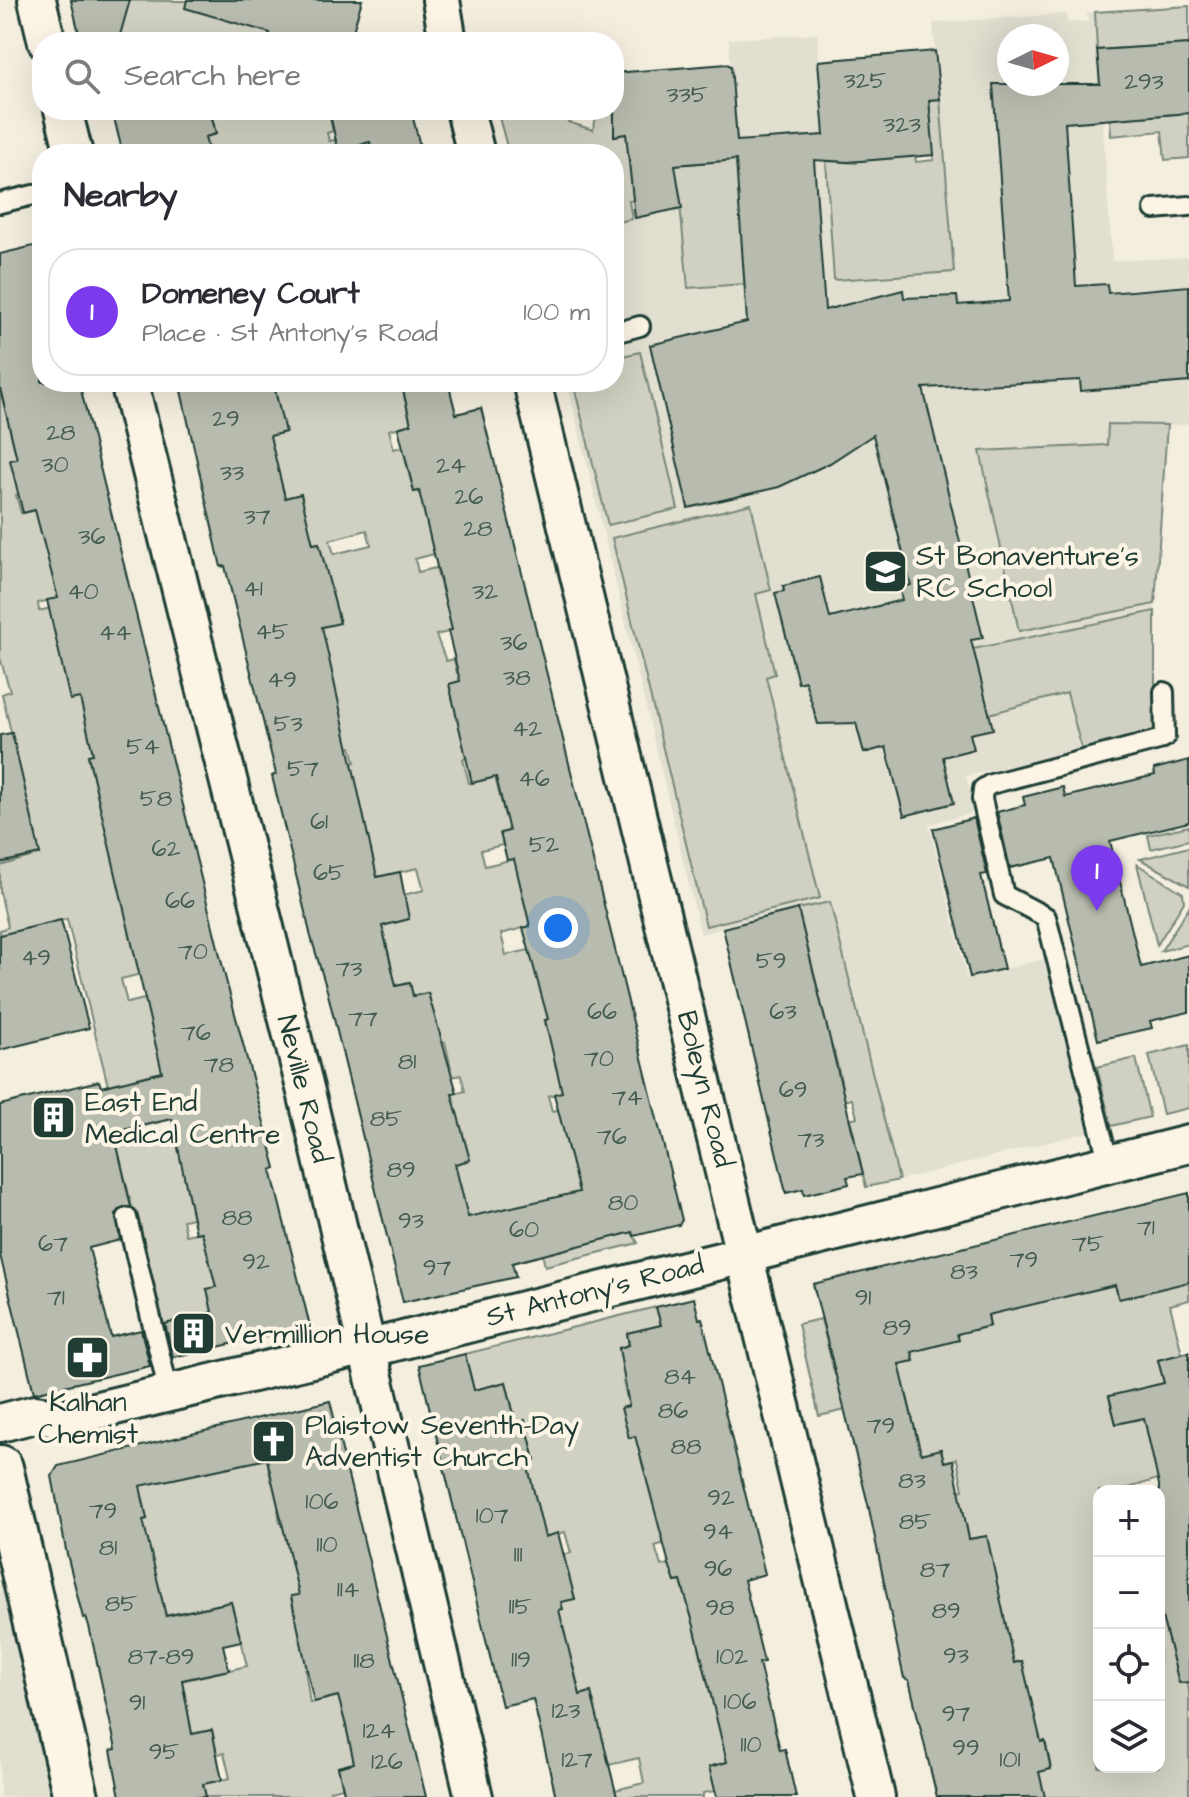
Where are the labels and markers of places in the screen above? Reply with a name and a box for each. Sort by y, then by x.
place label: St Bonaventure's RC School [916,537,1139,608]
school or university icon: St Bonaventure's RC School [861,548,909,596]
pin: 1 [1071,845,1123,911]
place label: East End Medical Centre [85,1083,280,1154]
building icon: East End Medical Centre [30,1094,78,1142]
building icon: Vermillion House [170,1310,218,1358]
place label: Vermillion House [225,1315,429,1354]
pharmacy icon: Kalhan Chemist [64,1333,112,1381]
place label: Kalhan Chemist [38,1383,139,1454]
place label: Plaistow Seventh-Day Adventist Church [305,1406,579,1477]
church icon: Plaistow Seventh-Day Adventist Church [250,1417,298,1465]

